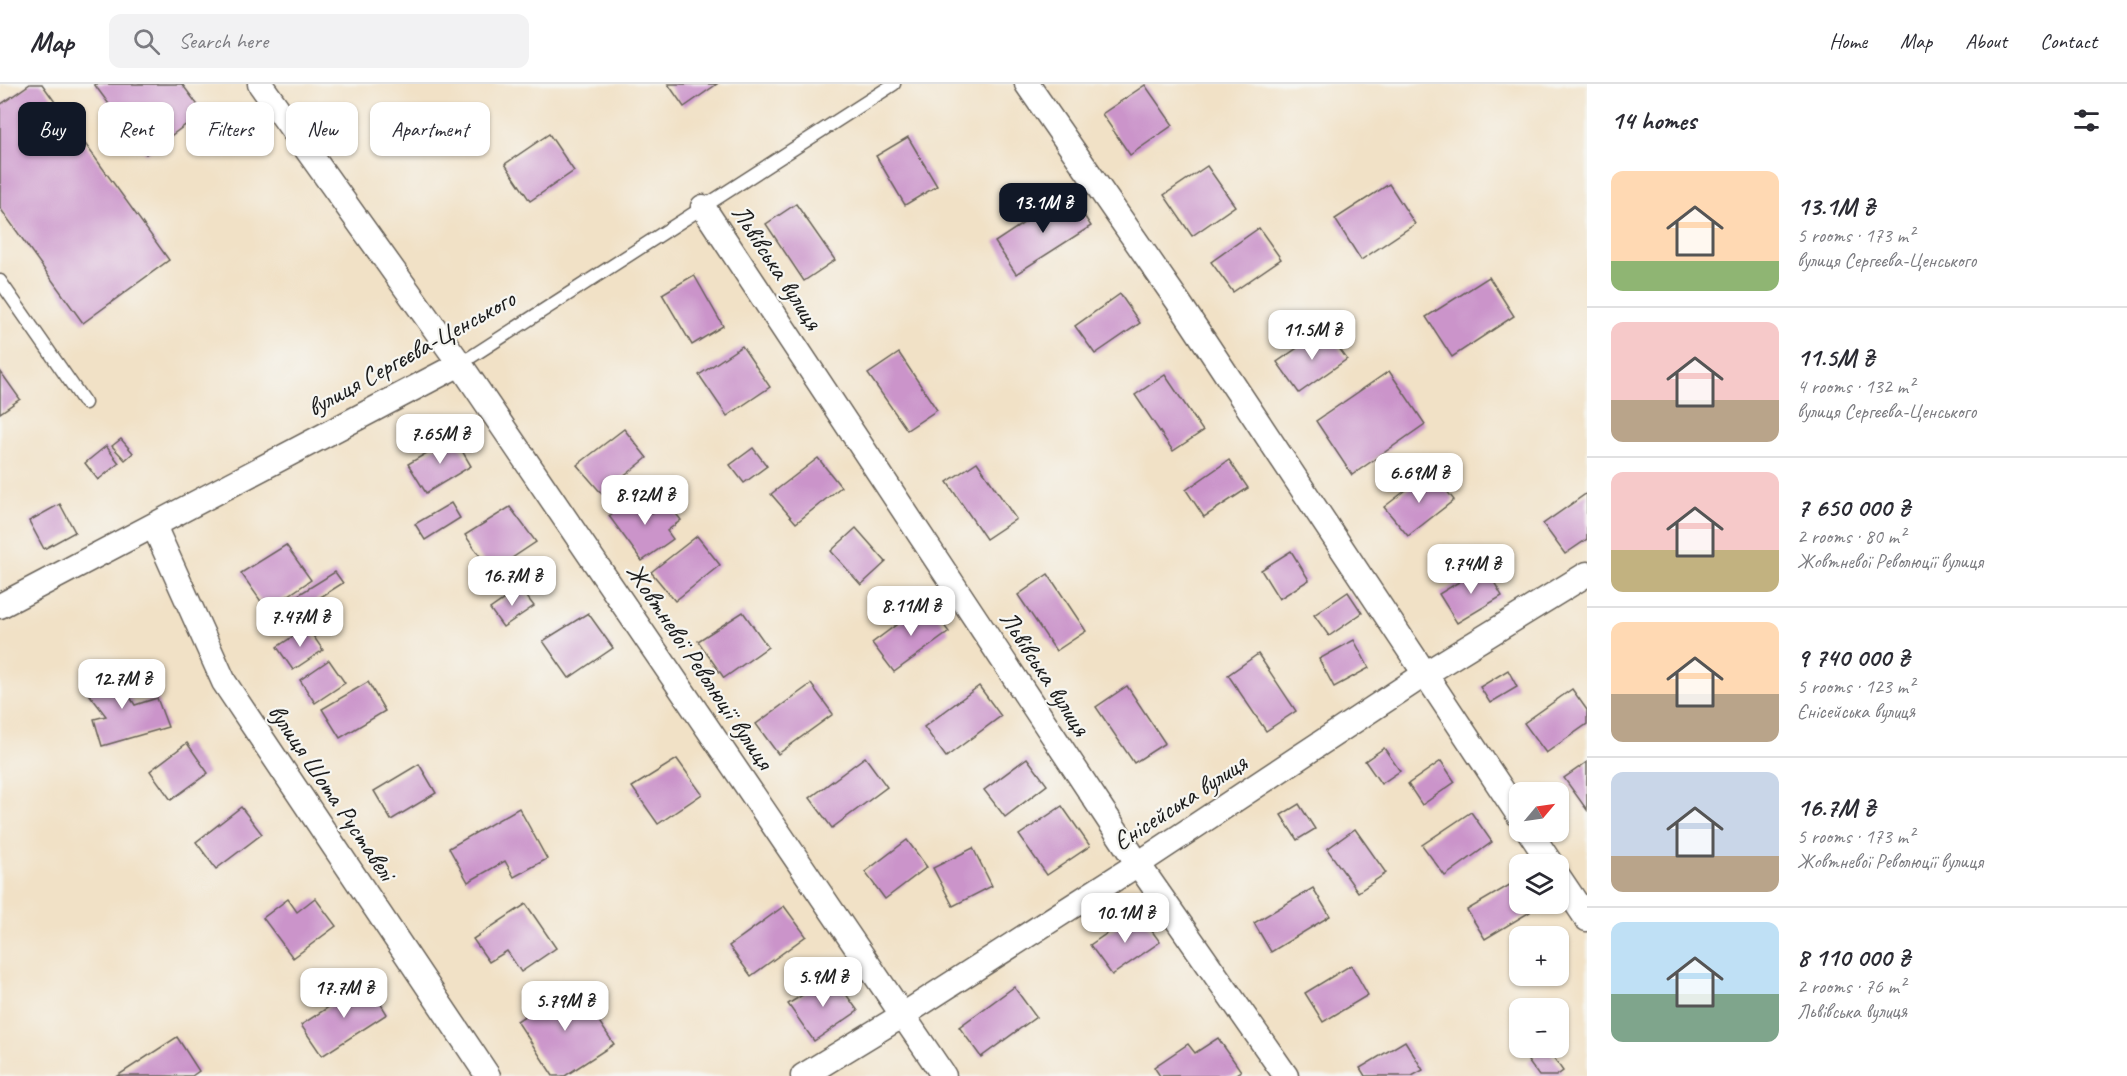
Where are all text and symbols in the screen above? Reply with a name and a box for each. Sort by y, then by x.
search box [109,14,529,68]
text: Map [30,24,73,59]
icon: search [130,25,163,58]
text: Search here [178,27,268,55]
text: Home [1829,28,1867,54]
text: Map [1900,28,1932,54]
text: About [1965,28,2007,54]
text: Contact [2040,28,2097,54]
chip: Buy [18,102,86,156]
chip: Rent [98,102,174,156]
chip: Filters [186,102,274,156]
chip: New [286,102,358,156]
chip: Apartment [370,102,490,156]
text: 14 homes [1611,104,1696,137]
icon: filters [2070,104,2103,137]
pin: 13.1M ₴ [988,183,1098,234]
text: 13.1M ₴ [1013,190,1073,215]
text: 13.1M ₴ [1797,190,1874,223]
icon: home [1659,195,1731,267]
street label: Львівська вулиця [724,198,831,337]
text: 5 rooms · 173 m² [1797,223,1914,248]
text: вулиця Сергєєва-Ценського [1797,248,1976,273]
street label: вулиця Сергєєва-Ценського [301,281,522,424]
pin: 11.5M ₴ [1257,310,1367,361]
text: 11.5M ₴ [1282,317,1342,342]
text: 11.5M ₴ [1797,341,1874,374]
icon: home [1659,346,1731,418]
text: 4 rooms · 132 m² [1797,374,1914,399]
text: вулиця Сергєєва-Ценського [1797,399,1976,424]
pin: 7.65M ₴ [385,414,495,465]
text: 7.65M ₴ [410,421,470,446]
pin: 6.69M ₴ [1364,453,1474,504]
text: 6.69M ₴ [1389,460,1449,485]
pin: 8.92M ₴ [590,475,700,526]
text: 8.92M ₴ [615,482,675,507]
text: 7 650 000 ₴ [1797,491,1910,524]
icon: home [1659,496,1731,568]
text: 2 rooms · 80 m² [1797,524,1905,549]
pin: 9.74M ₴ [1416,544,1526,595]
text: Жовтневої Революції вулиця [1797,549,1983,574]
text: 9.74M ₴ [1441,551,1501,576]
pin: 16.7M ₴ [457,556,567,607]
street label: Жовтневої Революції вулиця [619,556,782,777]
text: 16.7M ₴ [482,563,542,588]
pin: 8.11M ₴ [856,586,966,637]
text: 8.11M ₴ [881,593,941,618]
pin: 7.47M ₴ [245,597,355,648]
text: 7.47M ₴ [270,604,330,629]
street label: Львівська вулиця [992,604,1099,743]
text: 9 740 000 ₴ [1797,641,1909,674]
icon: home [1659,646,1731,718]
pin: 12.7M ₴ [67,659,177,710]
text: 12.7M ₴ [92,666,152,691]
text: 5 rooms · 123 m² [1797,674,1914,699]
street label: вулиця Шота Руставелі [261,697,405,889]
text: Єнісейська вулиця [1797,699,1915,724]
street label: Єнісейська вулиця [1107,746,1255,858]
north arrow [1509,782,1569,842]
map controls [1509,782,1569,1058]
text: 16.7M ₴ [1797,791,1875,824]
icon: home [1659,796,1731,868]
text: 5 rooms · 173 m² [1797,824,1914,849]
text: Жовтневої Революції вулиця [1797,849,1983,874]
button: layers [1509,854,1569,914]
pin: 10.1M ₴ [1070,893,1180,944]
text: 10.1M ₴ [1095,900,1155,925]
button: + [1509,926,1569,986]
text: 8 110 000 ₴ [1797,941,1910,974]
icon: home [1659,946,1731,1018]
pin: 5.9M ₴ [774,957,872,1008]
text: 5.9M ₴ [798,964,848,989]
pin: 17.7M ₴ [289,968,399,1019]
text: 2 rooms · 76 m² [1797,974,1905,999]
text: 17.7M ₴ [314,975,374,1000]
pin: 5.79M ₴ [510,981,620,1032]
text: 5.79M ₴ [536,988,594,1013]
button: − [1509,998,1569,1058]
text: Львівська вулиця [1797,999,1907,1024]

